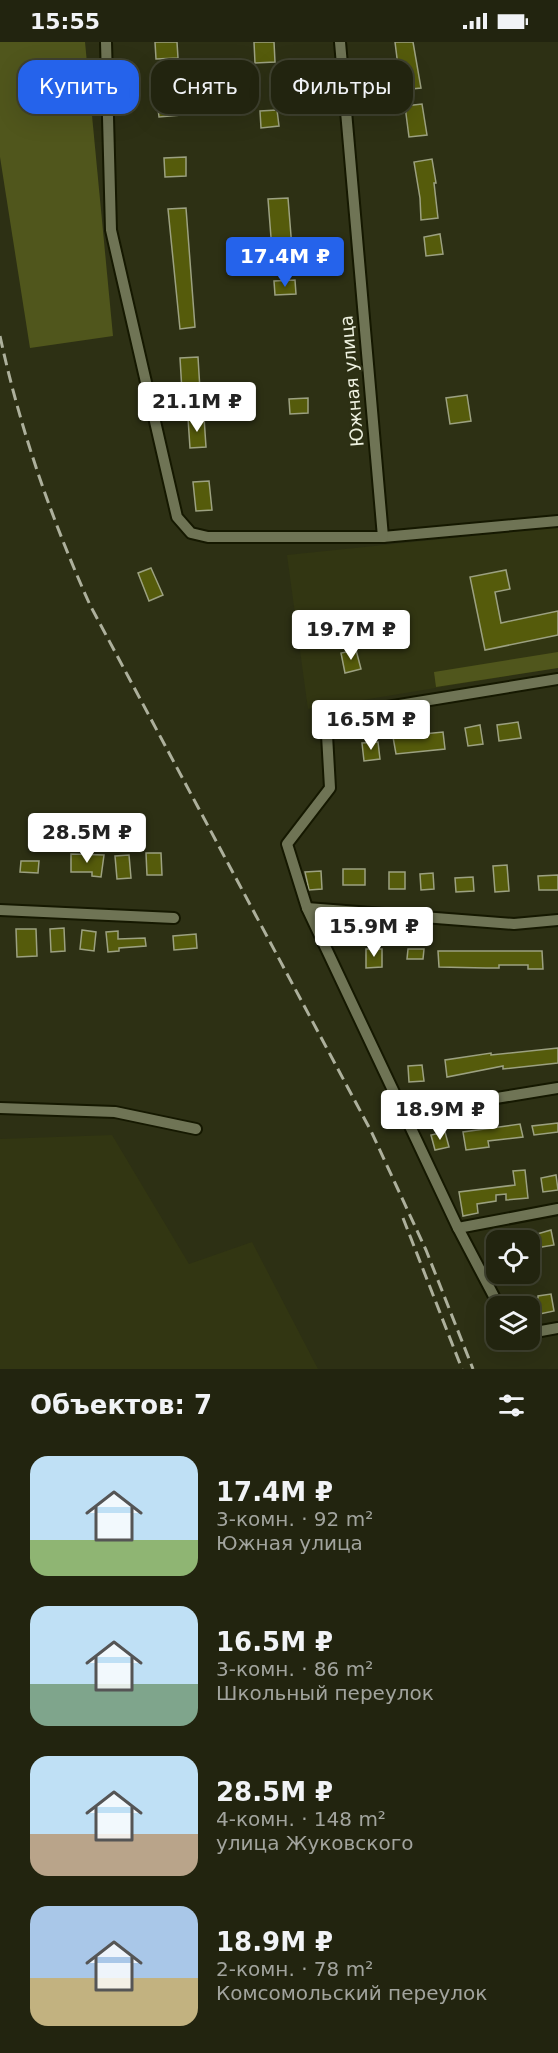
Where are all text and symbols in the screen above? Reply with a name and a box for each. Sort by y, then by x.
text: 15:55 [30,9,100,34]
chip: Купить [18,60,139,114]
chip: Снять [151,60,259,114]
chip: Фильтры [271,60,413,114]
pin: 17.4M ₽ [230,237,340,288]
text: 17.4M ₽ [240,244,330,268]
street label: Южная улица [335,314,368,448]
pin: 21.1M ₽ [142,382,252,433]
text: 21.1M ₽ [152,389,242,413]
pin: 19.7M ₽ [296,610,406,661]
text: 19.7M ₽ [306,617,396,641]
pin: 16.5M ₽ [316,700,426,751]
text: 16.5M ₽ [326,707,416,731]
pin: 28.5M ₽ [32,813,142,864]
text: 28.5M ₽ [42,820,132,844]
pin: 15.9M ₽ [319,907,429,958]
text: 15.9M ₽ [329,914,419,938]
pin: 18.9M ₽ [385,1090,495,1141]
text: 18.9M ₽ [395,1097,485,1121]
map controls [486,1230,540,1350]
button: locate [486,1230,540,1284]
button: layers [486,1296,540,1350]
icon: filters [495,1389,528,1422]
text: Объектов: 7 [30,1390,212,1420]
text: 17.4M ₽ [216,1477,333,1507]
icon: home [78,1480,150,1552]
text: 3-комн. · 92 m² [216,1507,373,1531]
text: Южная улица [216,1531,363,1555]
text: 16.5M ₽ [216,1627,333,1657]
icon: home [78,1630,150,1702]
text: 3-комн. · 86 m² [216,1657,373,1681]
text: Школьный переулок [216,1681,434,1705]
text: 28.5M ₽ [216,1777,333,1807]
icon: home [78,1780,150,1852]
text: 4-комн. · 148 m² [216,1807,386,1831]
text: улица Жуковского [216,1831,413,1855]
text: 18.9M ₽ [216,1927,333,1957]
icon: home [78,1930,150,2002]
text: 2-комн. · 78 m² [216,1957,373,1981]
text: Комсомольский переулок [216,1981,487,2005]

